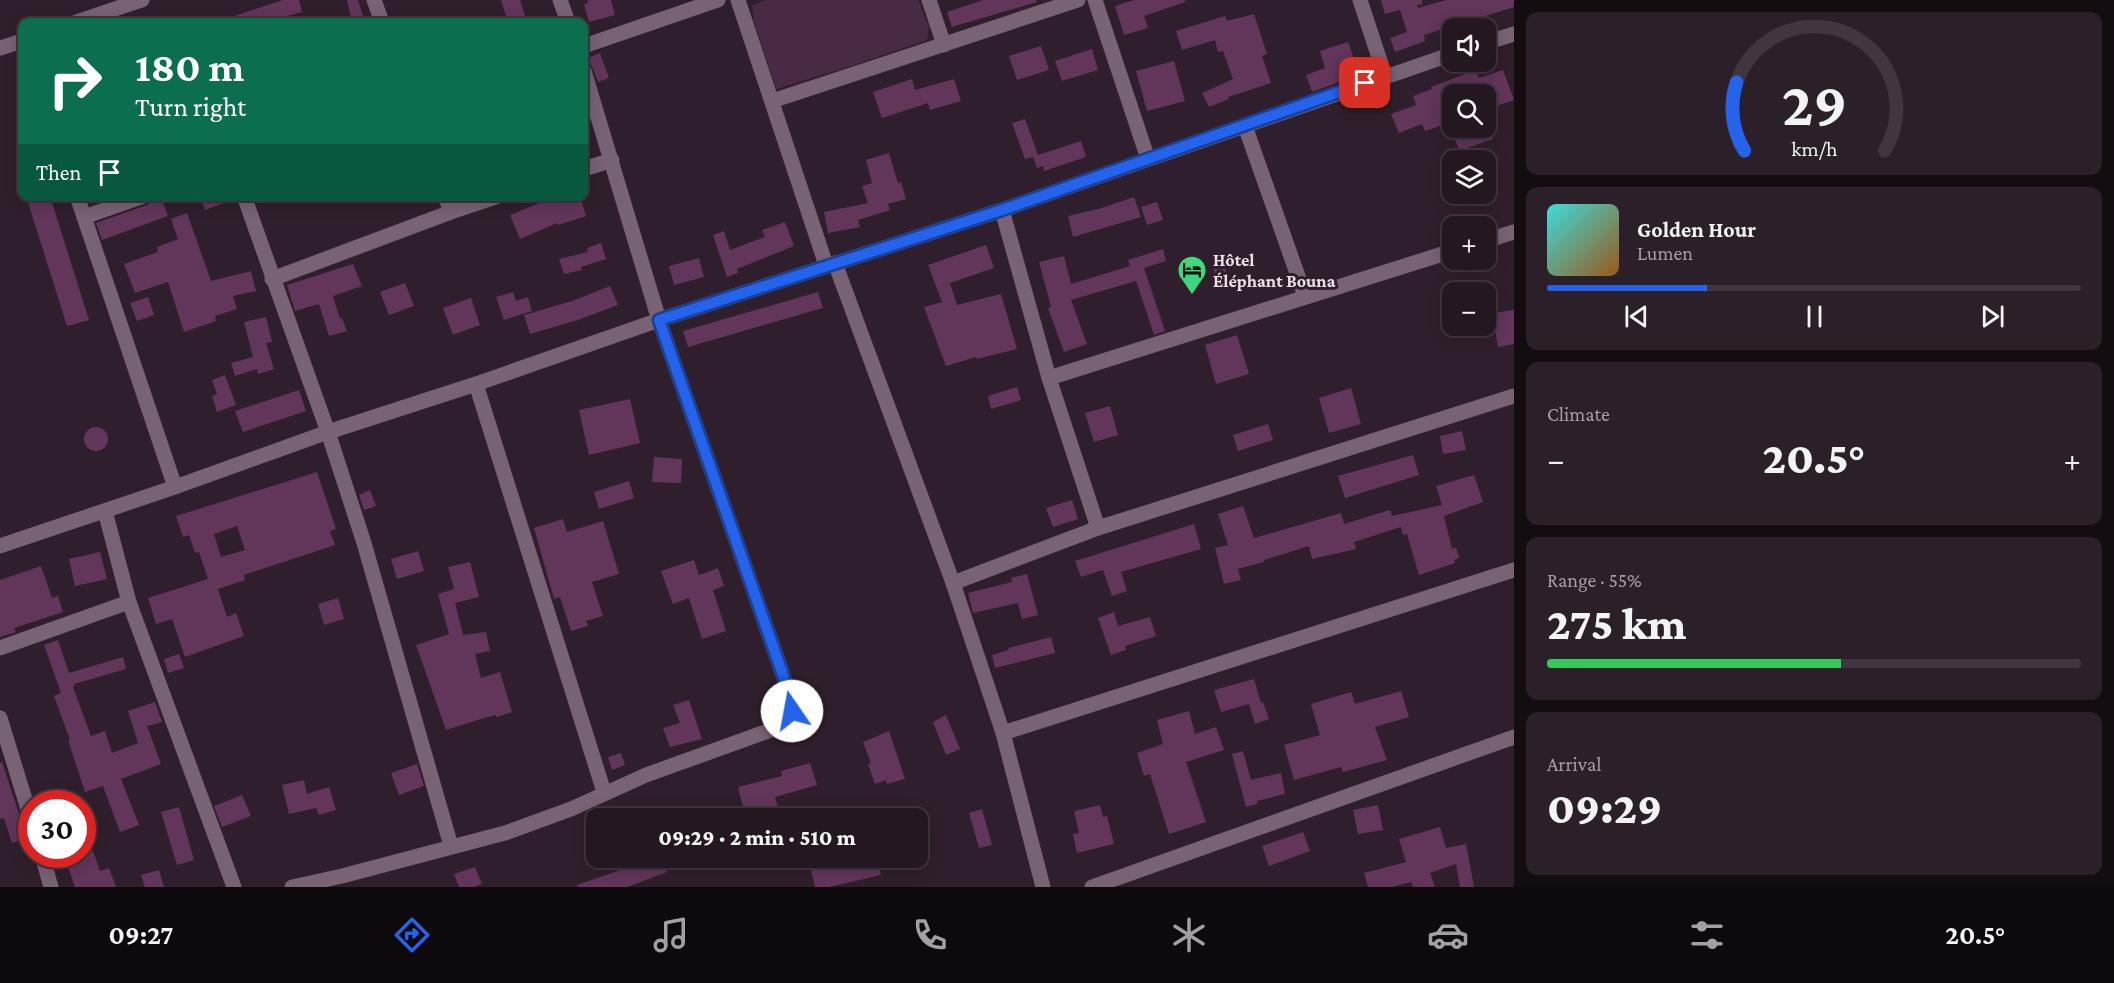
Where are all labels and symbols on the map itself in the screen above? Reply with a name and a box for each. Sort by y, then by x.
pin [1339,57,1390,108]
place label: Hôtel Éléphant Bouna [1213,250,1336,291]
hotel icon: Hôtel Éléphant Bouna [1176,254,1208,296]
position arrow [760,679,824,743]
speed limit sign: 30 [18,790,96,868]

